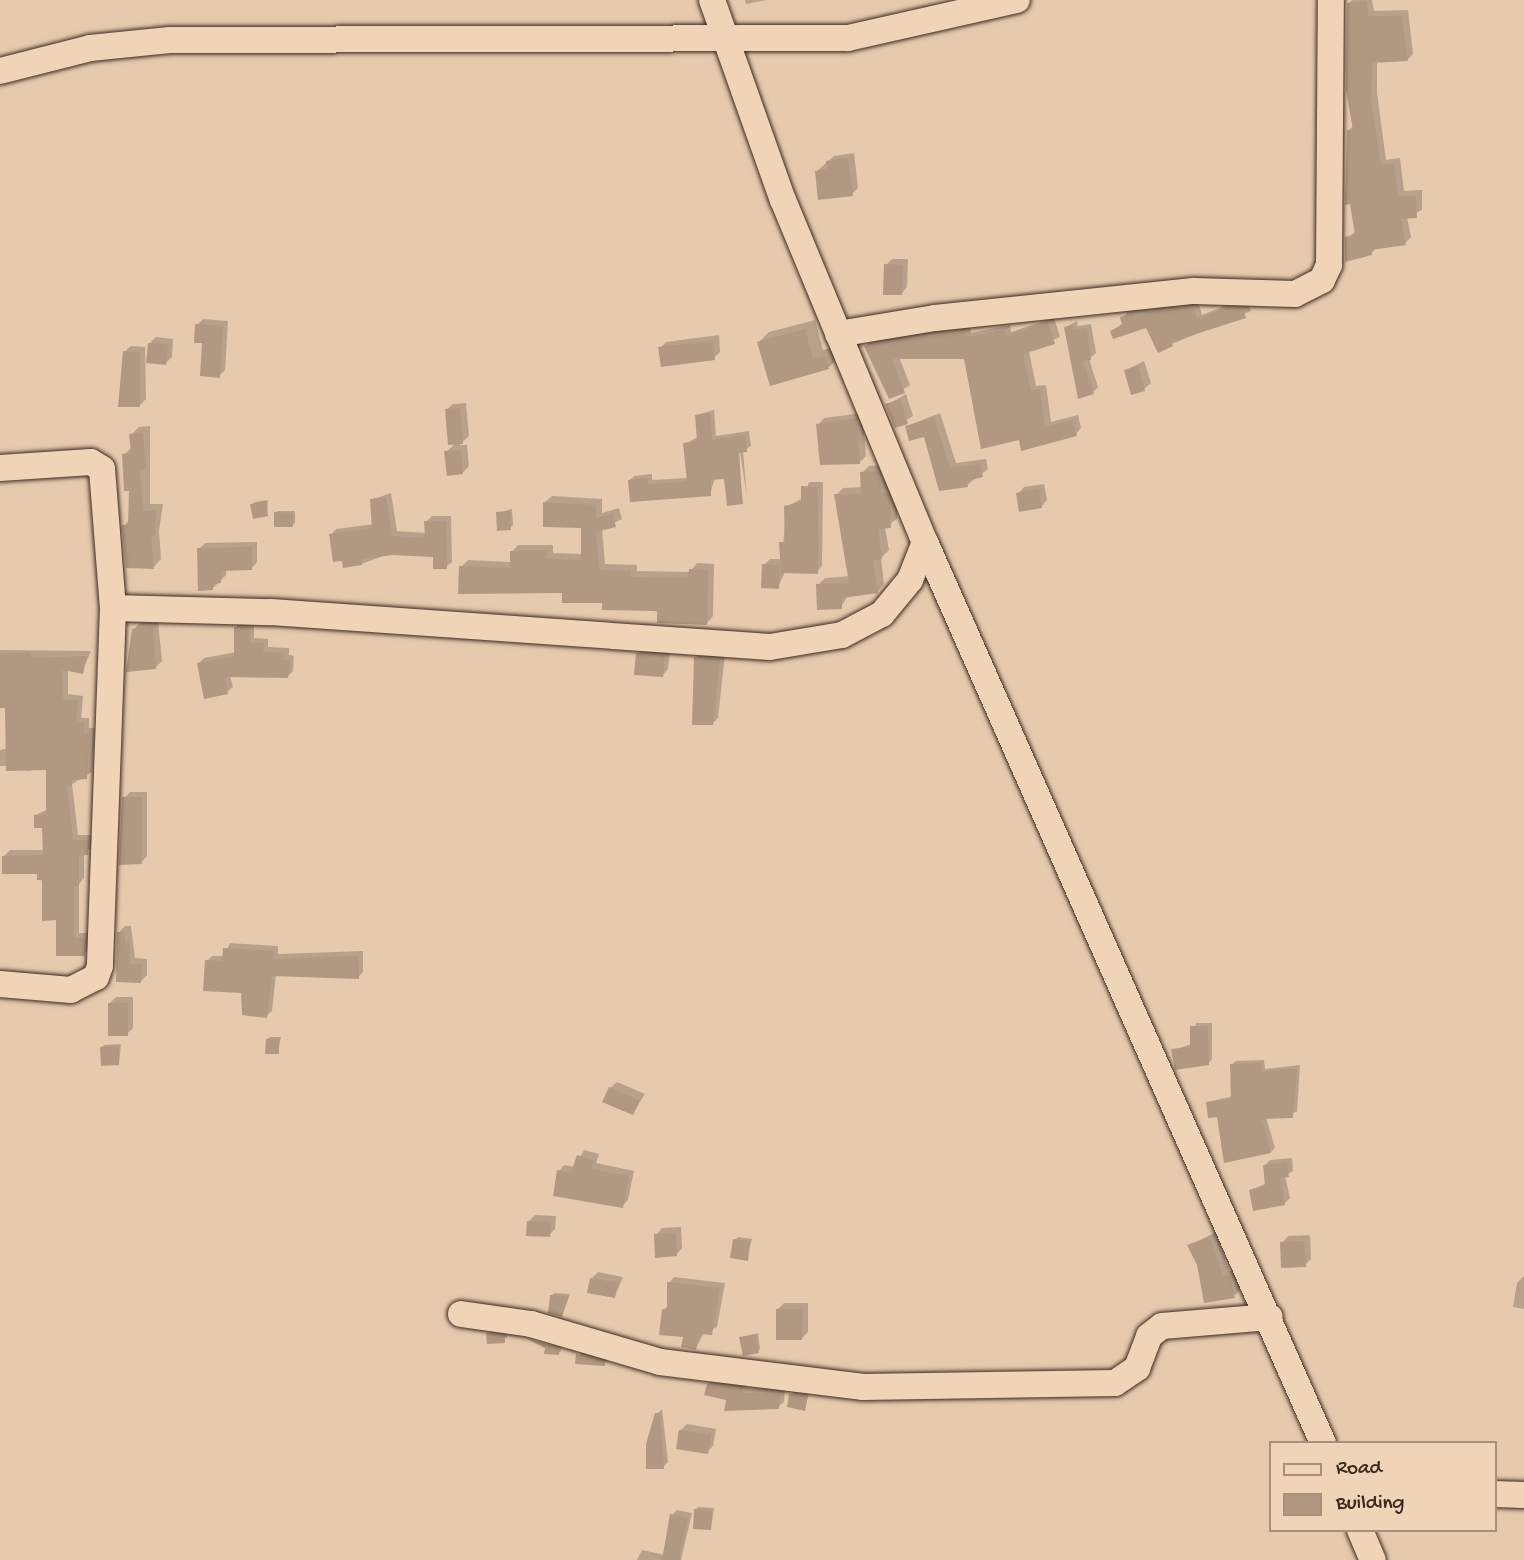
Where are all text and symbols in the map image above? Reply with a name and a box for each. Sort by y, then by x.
legend [1268,1441,1496,1532]
text: Road [1336,1457,1382,1482]
text: Building [1336,1492,1405,1517]

